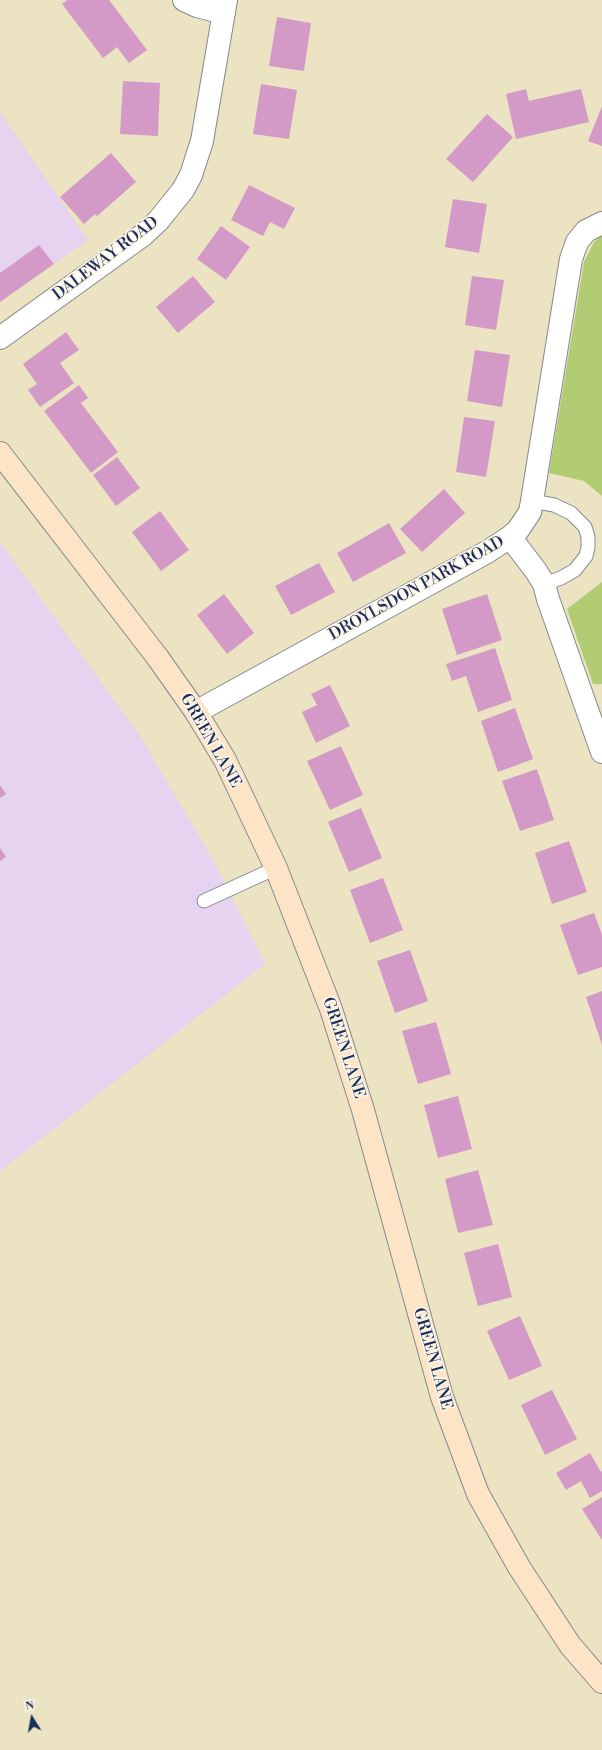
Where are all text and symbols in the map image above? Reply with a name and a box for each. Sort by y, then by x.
street label: DALEWAY ROAD [49,213,163,305]
street label: DROYLSDON PARK ROAD [326,533,508,645]
street label: GREEN LANE [175,691,245,791]
street label: GREEN LANE [318,995,368,1101]
street label: GREEN LANE [408,1306,456,1412]
north arrow [12,1698,52,1738]
text: N [24,1699,35,1714]

